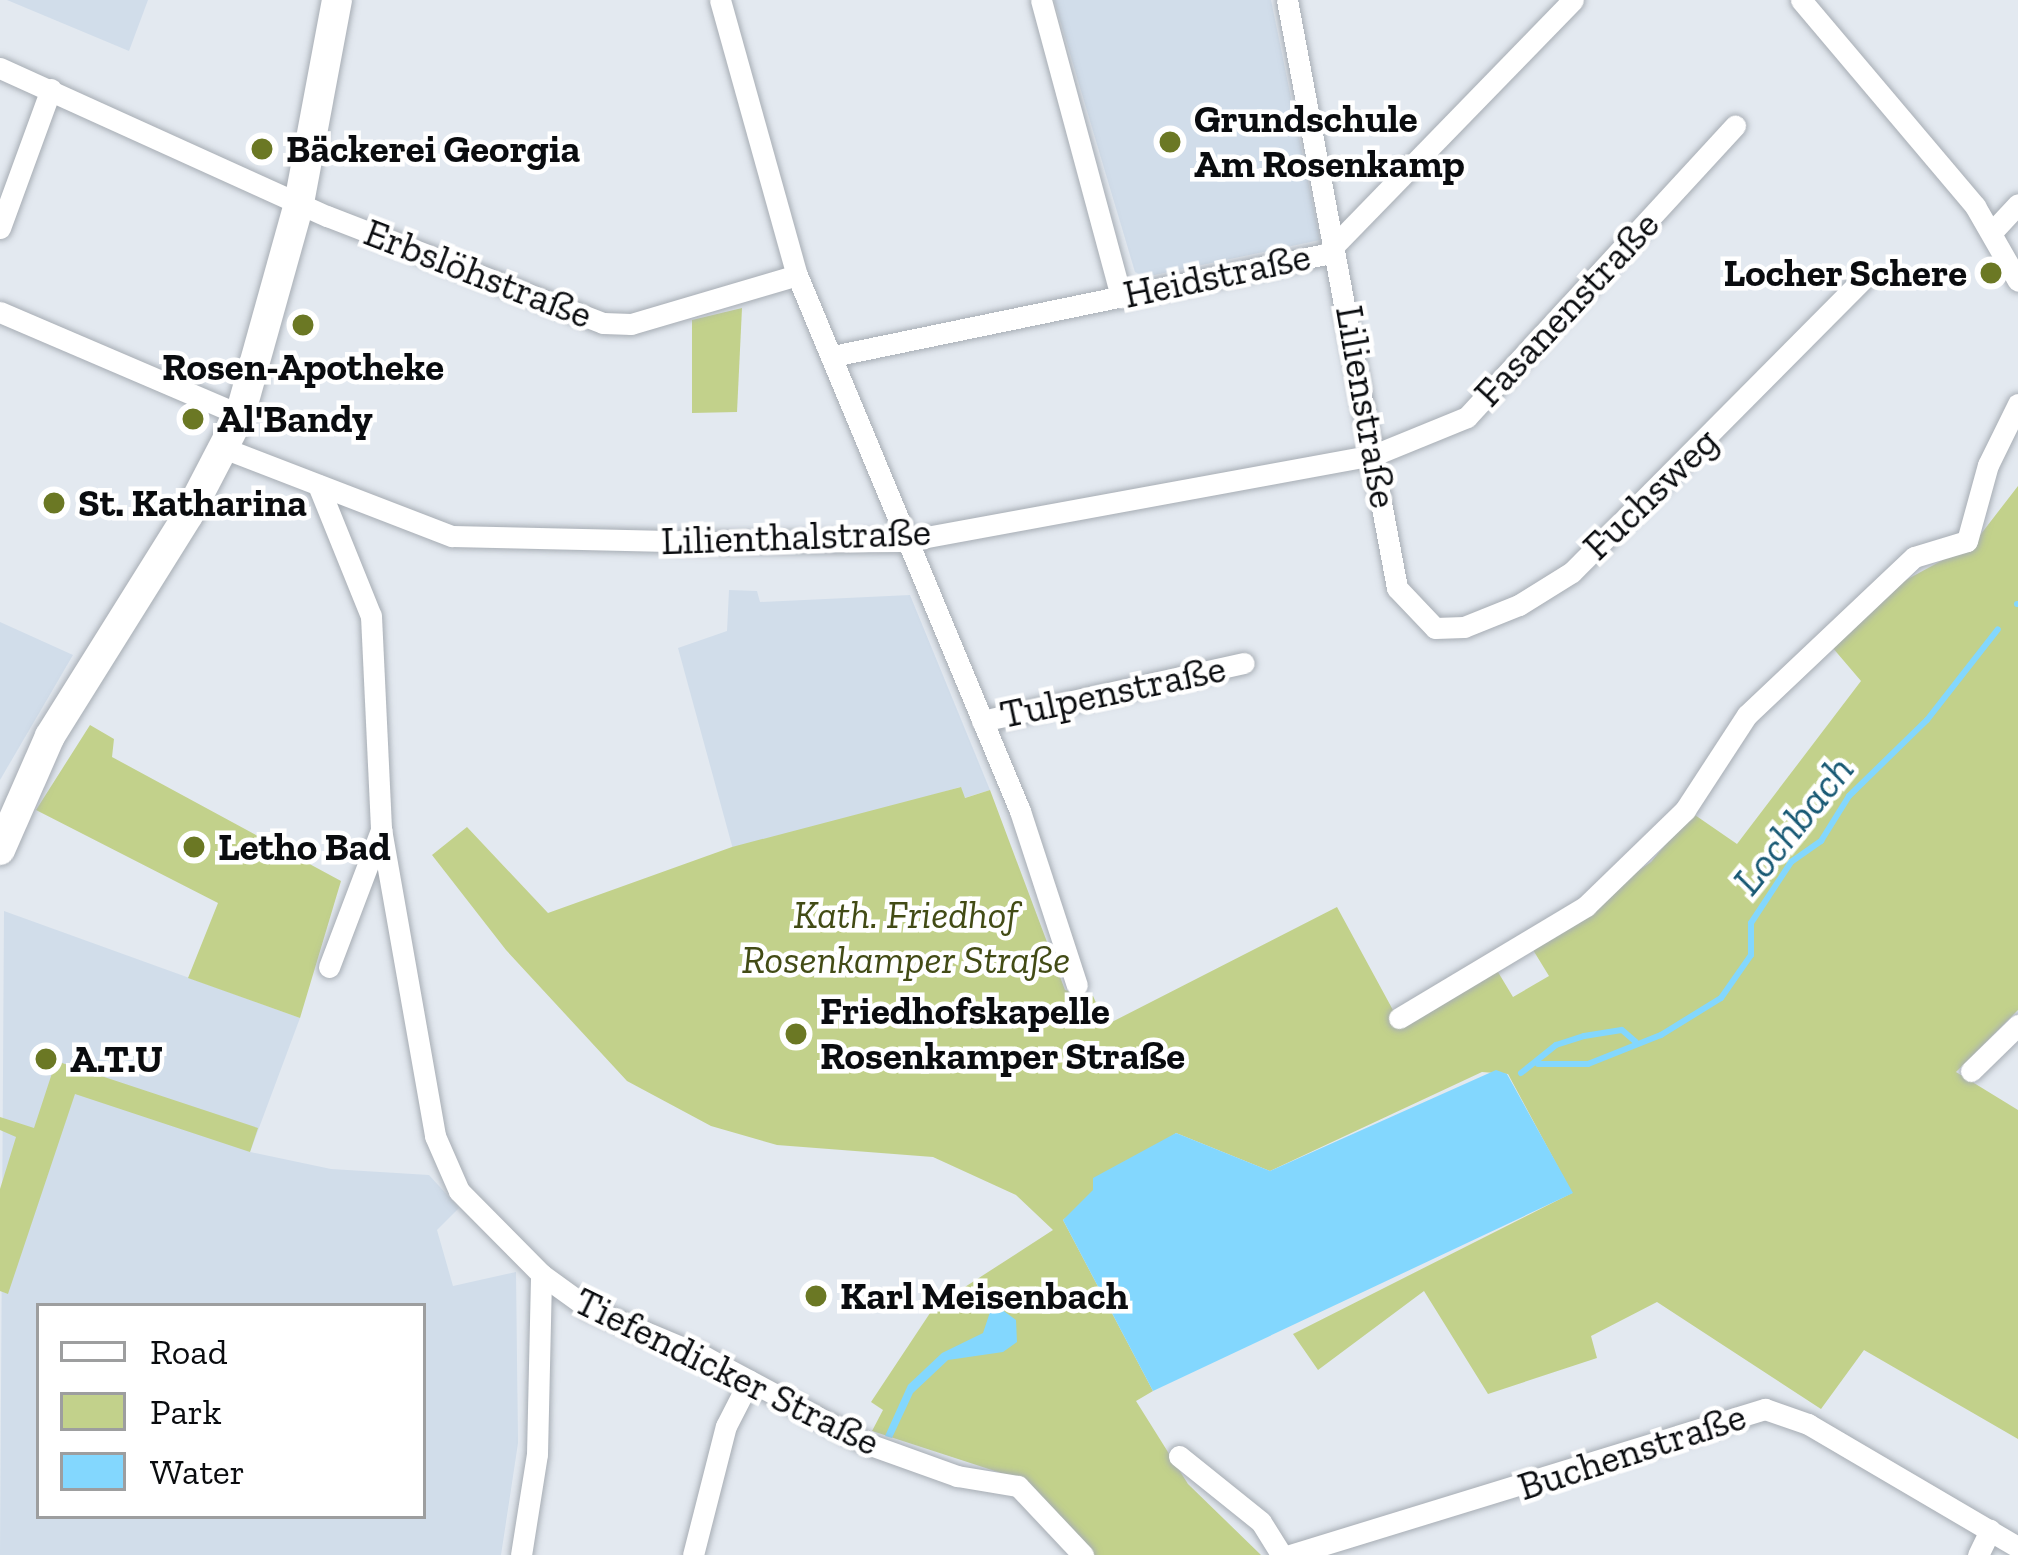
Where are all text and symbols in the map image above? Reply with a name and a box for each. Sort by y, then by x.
place label: Grundschule Am Rosenkamp [1194,97,1465,188]
place label: Bäckerei Georgia [286,126,580,172]
marker: Grundschule Am Rosenkamp [1157,129,1183,155]
marker: Bäckerei Georgia [249,136,275,162]
street label: Fasanenstraße [1465,202,1669,416]
street label: Erbslöhstraße [358,209,598,339]
street label: Heidstraße [1119,233,1315,319]
place label: Locher Schere [1723,250,1967,296]
marker: Locher Schere [1978,260,2004,286]
street label: Lilienstraße [1325,302,1407,512]
marker: Rosen-Apotheke [290,312,316,338]
place label: Rosen-Apotheke [162,344,444,390]
place label: Al'Bandy [217,396,373,442]
marker: Al'Bandy [180,406,206,432]
street label: Fuchsweg [1574,418,1728,570]
place label: St. Katharina [78,480,307,526]
marker: St. Katharina [41,490,67,516]
street label: Lilienthalstraße [660,509,932,565]
street label: Tulpenstraße [996,645,1230,739]
water label: Lochbach [1722,745,1864,905]
place label: Letho Bad [218,824,391,870]
marker: Letho Bad [181,834,207,860]
park label: Kath. Friedhof Rosenkamper Straße [741,893,1071,984]
place label: Friedhofskapelle Rosenkamper Straße [820,989,1186,1080]
marker: Friedhofskapelle Rosenkamper Straße [783,1021,809,1047]
place label: A.T.U [70,1036,163,1082]
marker: A.T.U [33,1046,59,1072]
place label: Karl Meisenbach [840,1273,1128,1319]
street label: Tiefendicker Straße [567,1278,887,1466]
marker: Karl Meisenbach [803,1283,829,1309]
legend [36,1303,426,1519]
text: Road [150,1330,227,1373]
text: Park [150,1390,221,1433]
street label: Buchenstraße [1512,1393,1752,1511]
text: Water [150,1450,245,1493]

